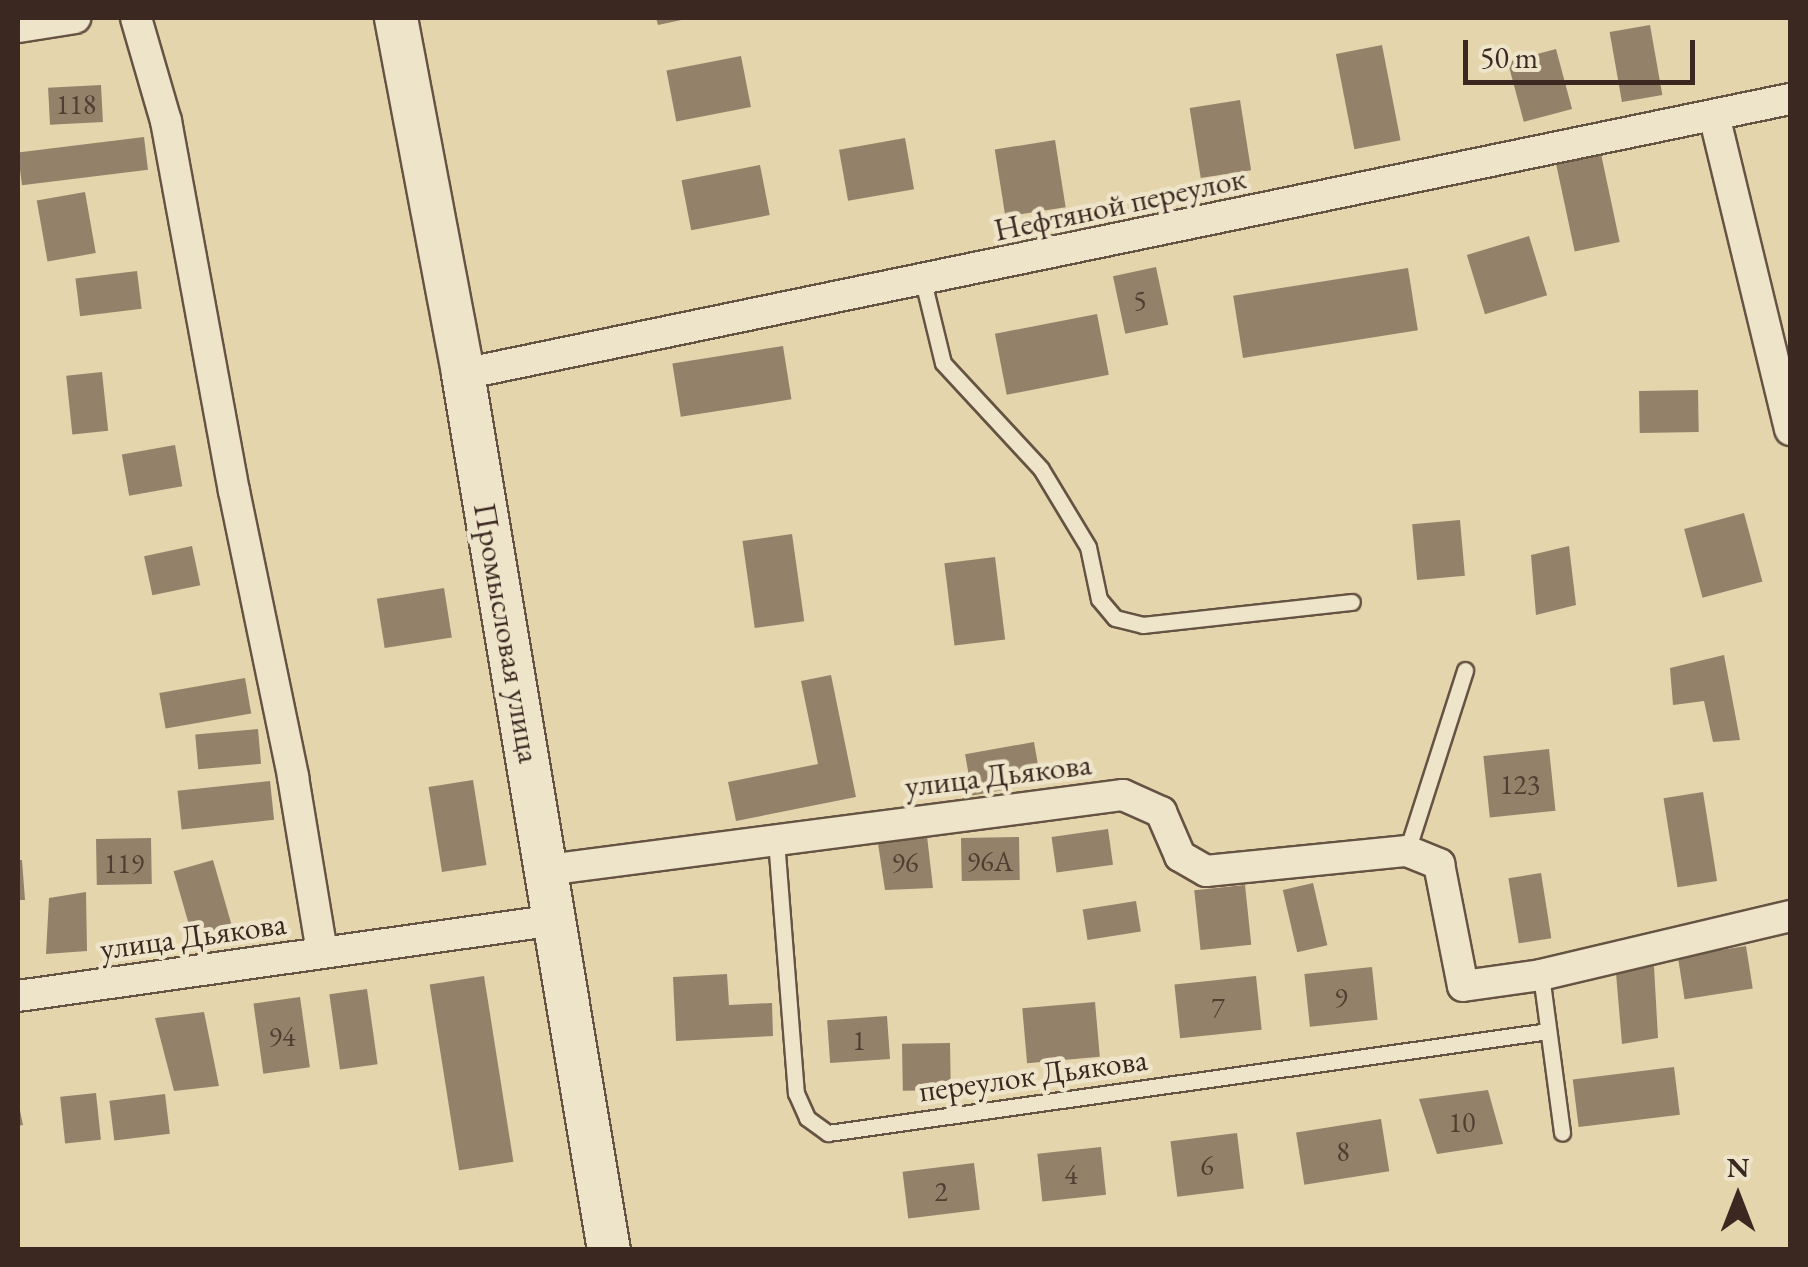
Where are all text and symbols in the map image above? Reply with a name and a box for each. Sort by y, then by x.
scale bar [1468,20,1700,82]
text: 50 m [1480,38,1538,77]
house number: 118 [56,87,96,121]
street label: Нефтяной переулок [990,159,1250,249]
house number: 5 [1133,283,1147,317]
street label: Промысловая улица [465,500,549,766]
street label: улица Дьякова [902,745,1094,805]
house number: 123 [1500,767,1540,801]
house number: 96А [967,844,1013,878]
house number: 96 [892,845,918,879]
house number: 119 [104,846,144,880]
street label: улица Дьякова [97,904,289,968]
house number: 9 [1334,980,1348,1014]
house number: 7 [1211,990,1225,1024]
house number: 94 [269,1019,295,1053]
house number: 1 [852,1023,866,1057]
street label: переулок Дьякова [916,1040,1150,1110]
house number: 10 [1449,1105,1475,1139]
house number: 8 [1336,1134,1350,1168]
north arrow [1688,1147,1788,1247]
house number: 6 [1200,1148,1214,1182]
text: N [1727,1149,1749,1185]
house number: 4 [1064,1157,1078,1191]
house number: 2 [934,1174,948,1208]

